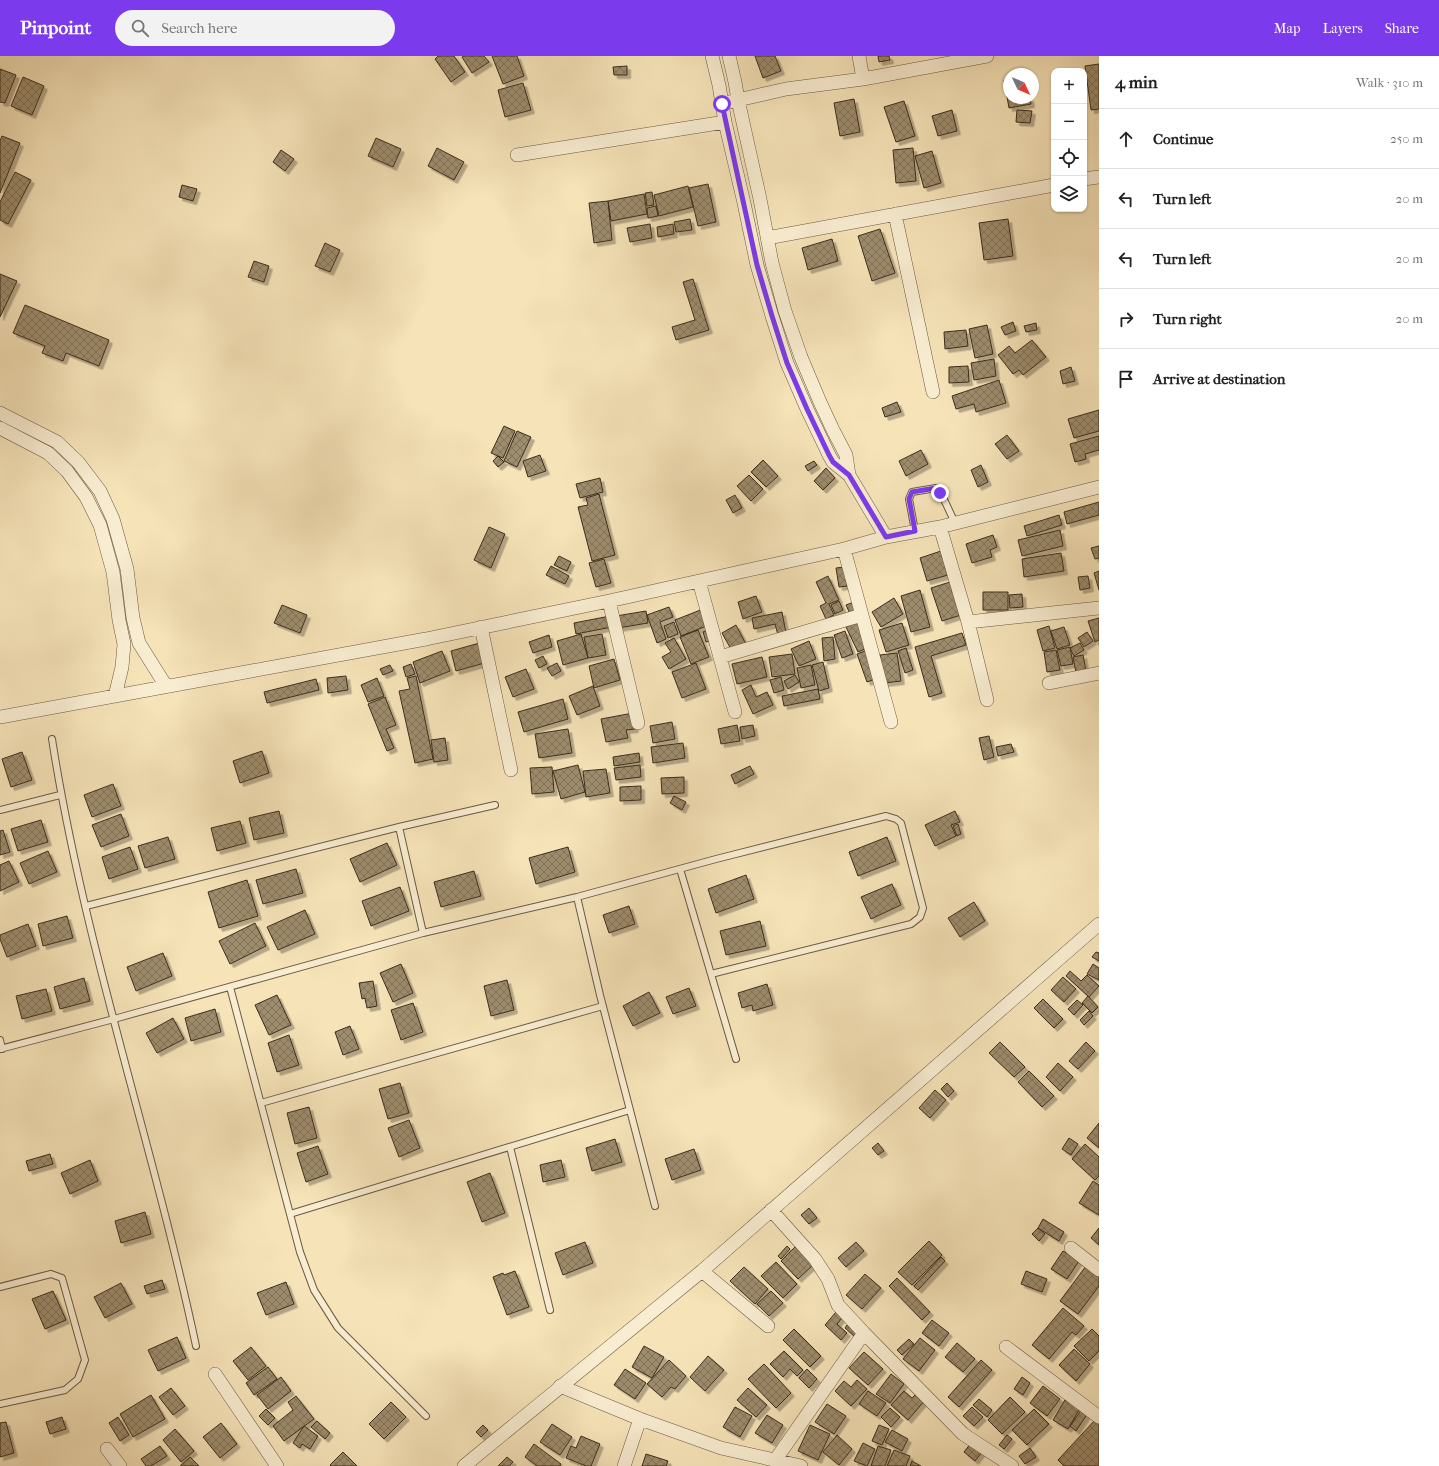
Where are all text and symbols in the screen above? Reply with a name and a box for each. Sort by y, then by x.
search box [115,10,395,46]
text: Pinpoint [20,17,91,39]
icon: search [129,17,151,39]
text: Search here [161,19,237,37]
text: Map [1274,20,1301,37]
text: Layers [1323,20,1363,37]
text: Share [1385,20,1419,37]
north arrow [1003,68,1039,104]
map controls [1051,68,1087,212]
button: + [1051,68,1087,104]
text: 4 min [1115,72,1158,92]
text: Walk · 310 m [1356,75,1423,90]
route start [713,95,731,113]
button: − [1051,104,1087,140]
icon: ahead [1115,128,1137,150]
text: Continue [1153,130,1213,148]
text: 250 m [1390,131,1423,146]
button: locate [1051,140,1087,176]
button: layers [1051,176,1087,212]
icon: left [1115,188,1137,210]
text: Turn left [1153,190,1211,208]
text: 20 m [1396,191,1423,206]
icon: left [1115,248,1137,270]
text: Turn left [1153,250,1211,268]
text: 20 m [1396,251,1423,266]
icon: right [1115,308,1137,330]
text: Turn right [1153,310,1222,328]
text: 20 m [1396,311,1423,326]
icon: arrive [1115,368,1137,390]
text: Arrive at destination [1153,370,1285,388]
route end [931,484,949,502]

